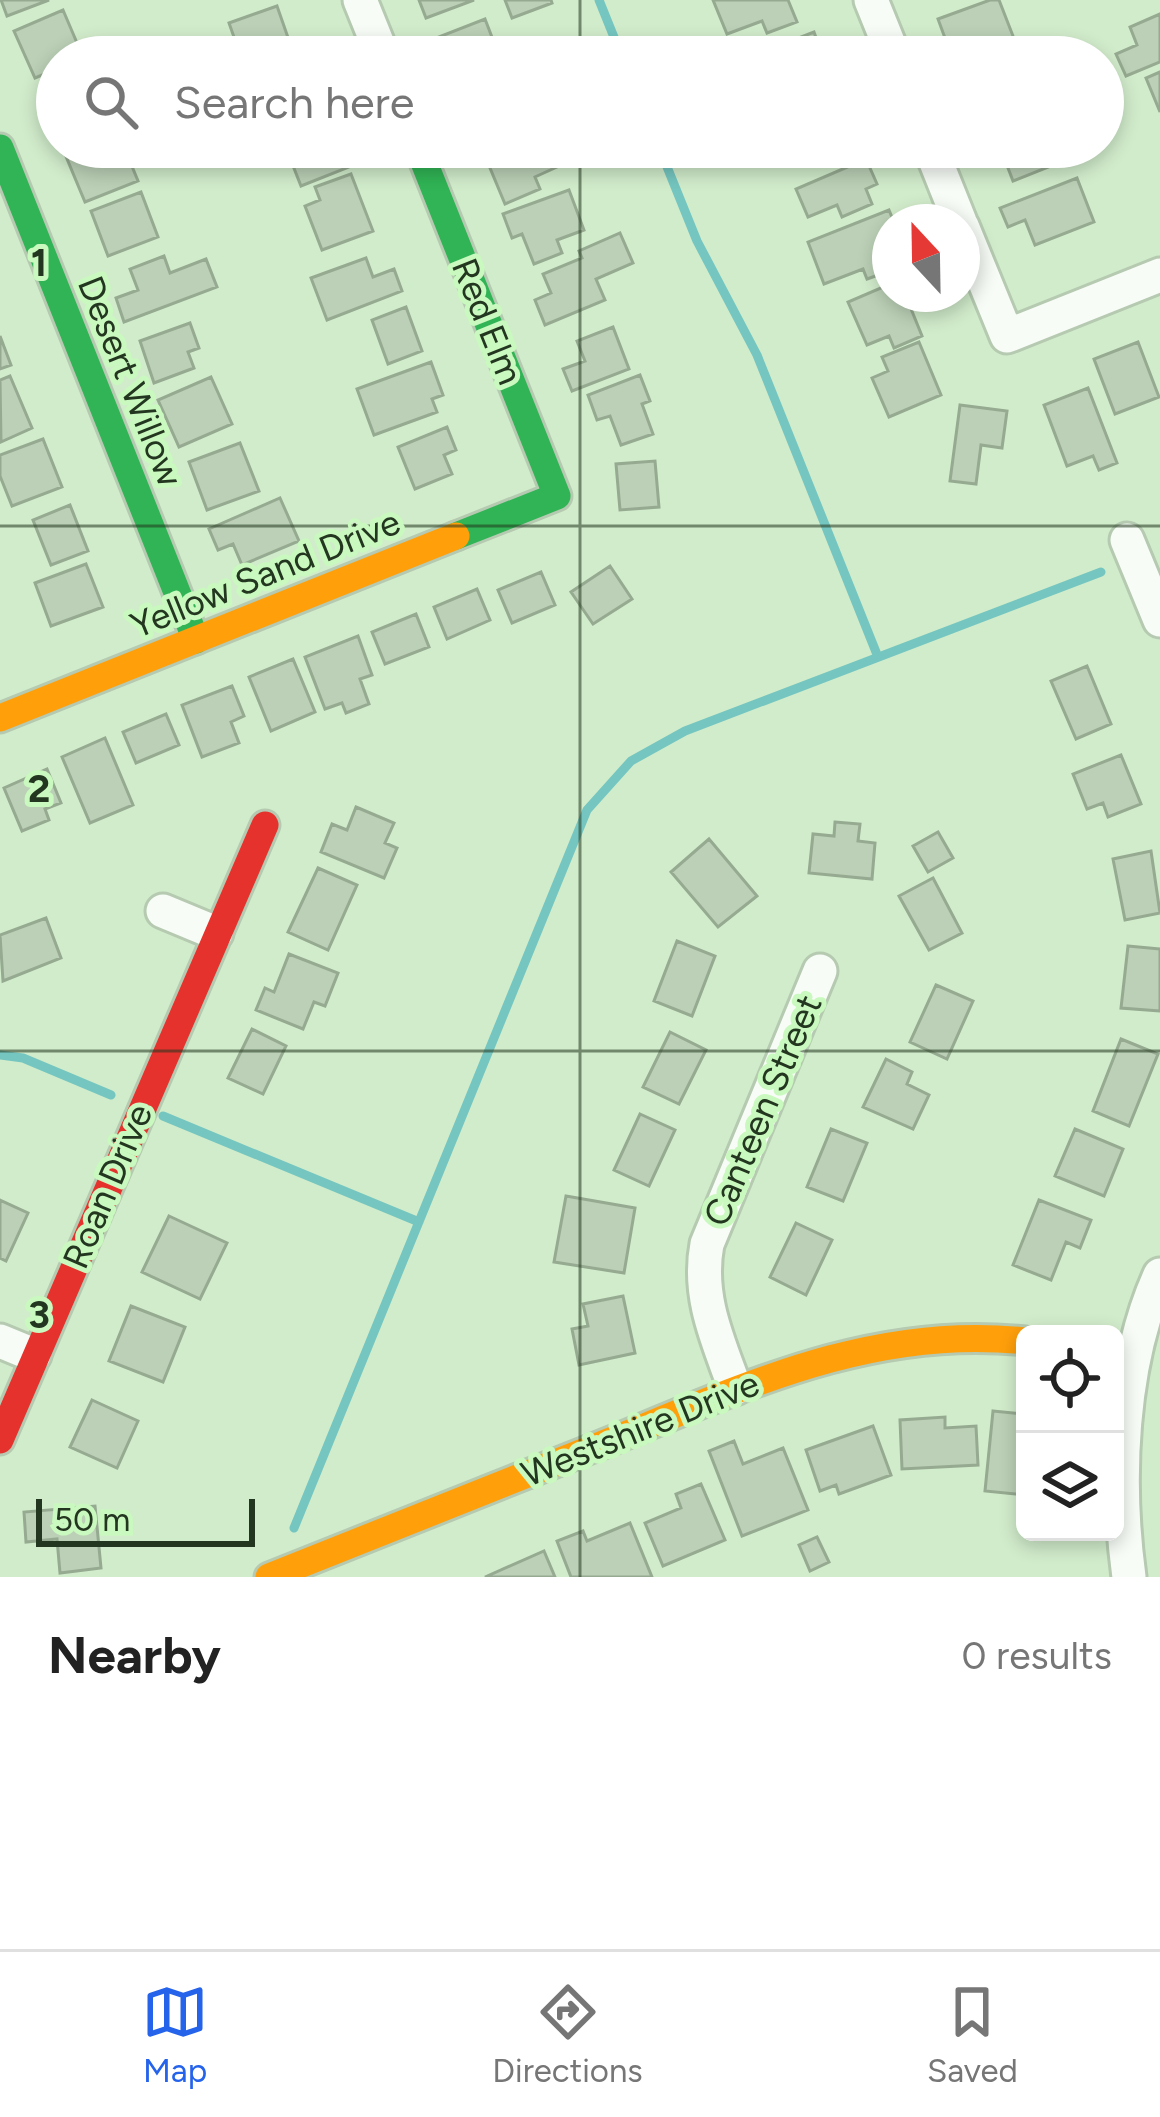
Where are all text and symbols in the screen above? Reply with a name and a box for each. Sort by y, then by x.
search box [36,36,1124,168]
icon: search [78,69,144,135]
text: Search here [174,75,414,129]
north arrow [872,204,980,312]
text: 1 [31,239,47,286]
street label: Red Elm [443,252,532,390]
street label: Desert Willow [69,270,192,493]
street label: Yellow Sand Drive [124,500,406,647]
text: 2 [28,765,50,812]
street label: Canteen Street [694,988,831,1232]
street label: Roan Drive [54,1098,161,1275]
text: 3 [28,1291,50,1338]
map controls [1016,1325,1124,1541]
button: locate [1016,1325,1124,1433]
street label: Westshire Drive [515,1361,765,1496]
button: layers [1016,1433,1124,1541]
scale bar [36,1493,255,1546]
text: 50 m [54,1500,130,1539]
text: Nearby [48,1625,221,1686]
text: 0 results [961,1632,1112,1679]
tab: Map [142,1979,208,2090]
tab: Directions [492,1979,643,2090]
tab: Saved [927,1979,1018,2090]

